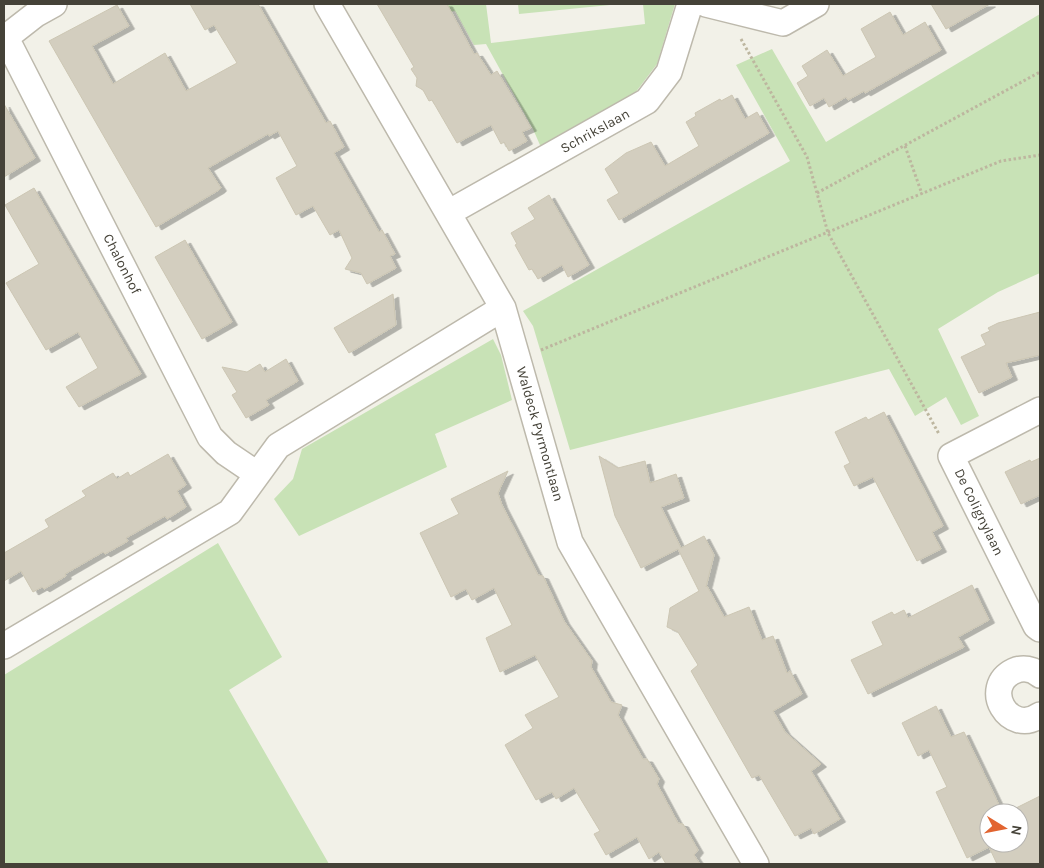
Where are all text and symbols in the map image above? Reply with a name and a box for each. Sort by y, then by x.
street label: Schrikslaan [557,105,633,157]
street label: Chalonhof [100,231,145,297]
street label: Waldeck Pyrmontlaan [513,365,567,503]
street label: De Colignylaan [951,466,1007,558]
north arrow [979,803,1029,853]
text: N [1007,824,1026,837]

